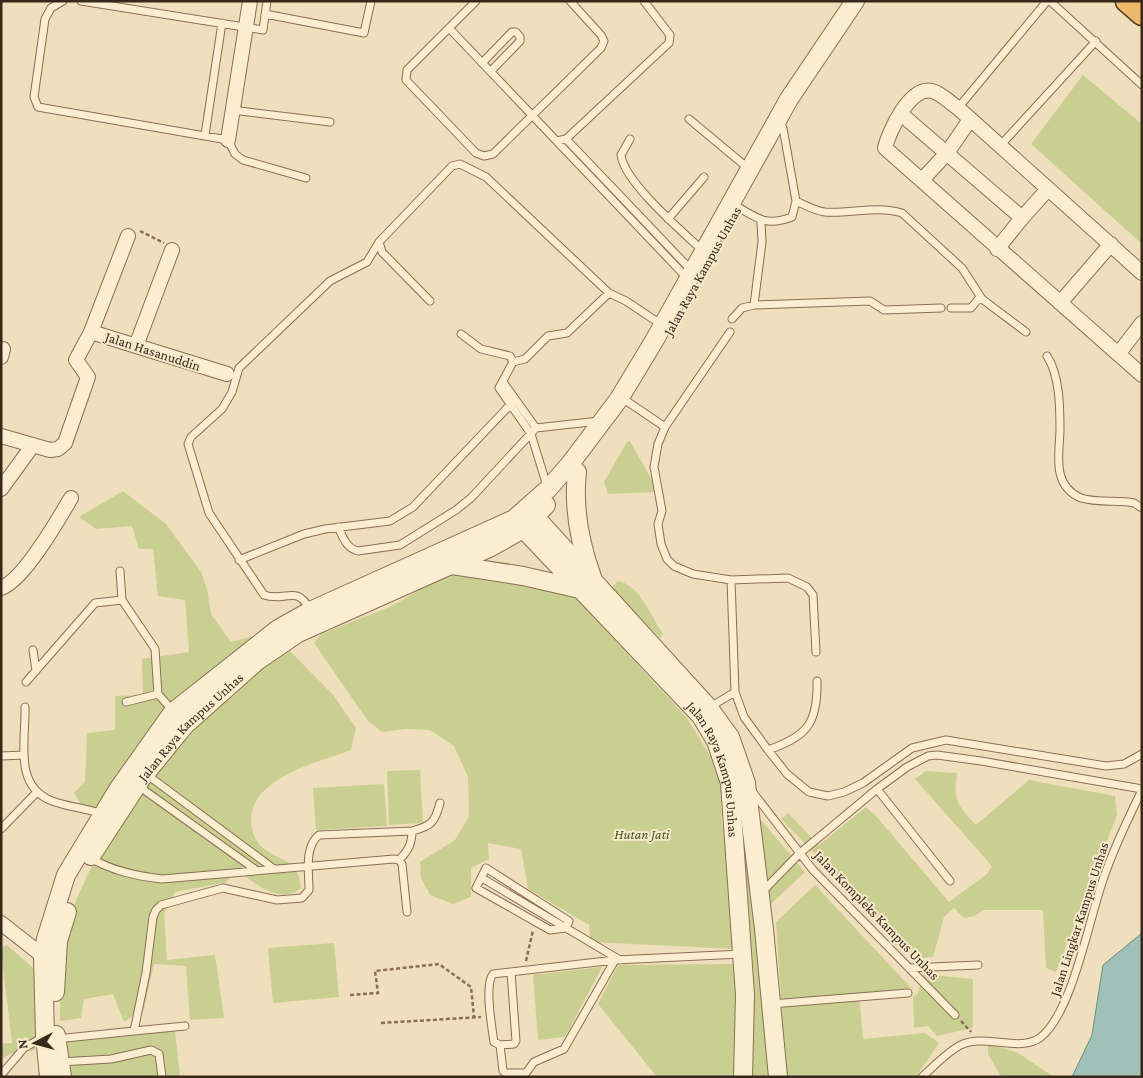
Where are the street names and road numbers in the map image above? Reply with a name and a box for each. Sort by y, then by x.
street label: Jalan Raya Kampus Unhas [659,204,744,340]
street label: Jalan Hasanuddin [101,327,203,374]
street label: Jalan Raya Kampus Unhas [133,669,246,786]
street label: Jalan Raya Kampus Unhas [682,696,742,838]
street label: Jalan Lingkar Kampus Unhas [1046,840,1112,1000]
street label: Jalan Kompleks Kampus Unhas [810,846,943,983]

